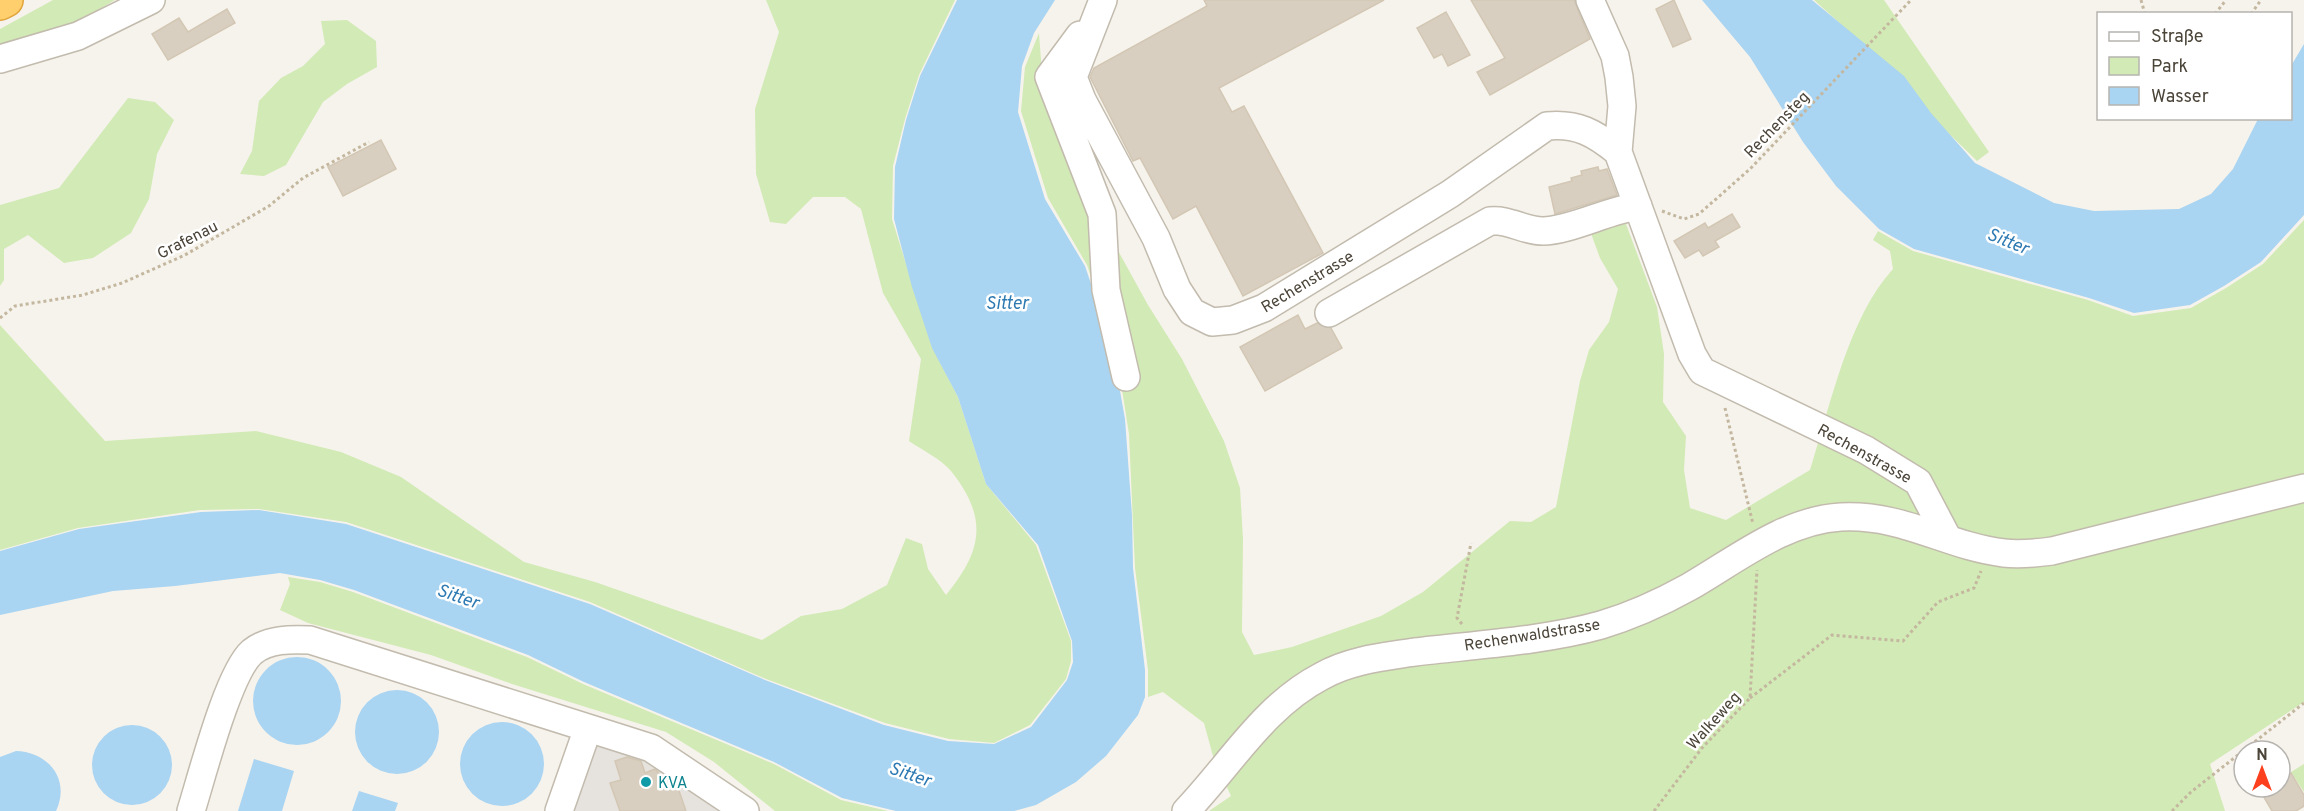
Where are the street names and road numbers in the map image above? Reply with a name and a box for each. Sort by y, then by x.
street label: Rechensteg [1741,88,1814,163]
street label: Grafenau [154,217,222,265]
street label: Rechenstrasse [1258,247,1358,318]
street label: Rechenstrasse [1813,421,1915,489]
street label: Rechenwaldstrasse [1463,615,1602,657]
street label: Walkeweg [1683,688,1746,755]

